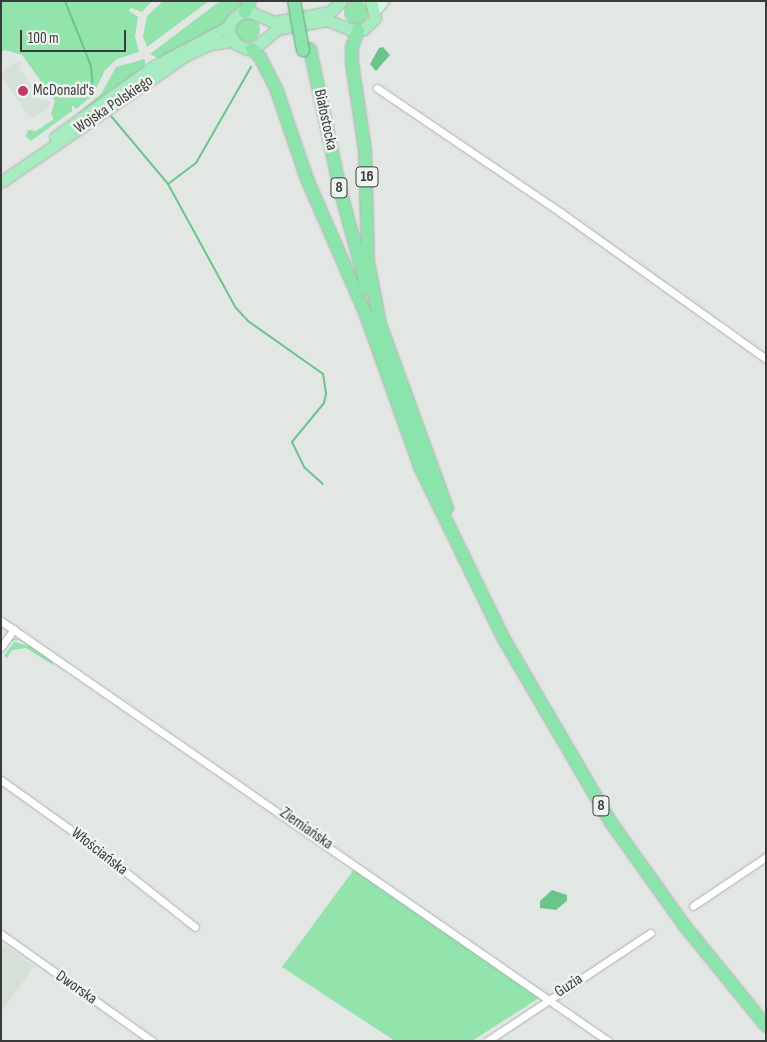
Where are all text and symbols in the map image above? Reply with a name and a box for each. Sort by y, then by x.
scale bar [22,20,129,52]
text: 100 m [28,29,59,48]
street label: Wojska Polskiego [71,72,157,138]
place label: McDonald's [33,81,94,101]
marker: McDonald's [17,85,29,97]
street label: Białostocka [309,88,341,152]
road number: 16 [354,164,380,190]
road number: 8 [330,176,348,200]
road number: 8 [592,794,610,818]
street label: Ziemiańska [276,804,336,854]
street label: Włościańska [67,824,131,880]
street label: Dworska [52,967,100,1009]
street label: Guzia [551,970,587,1002]

